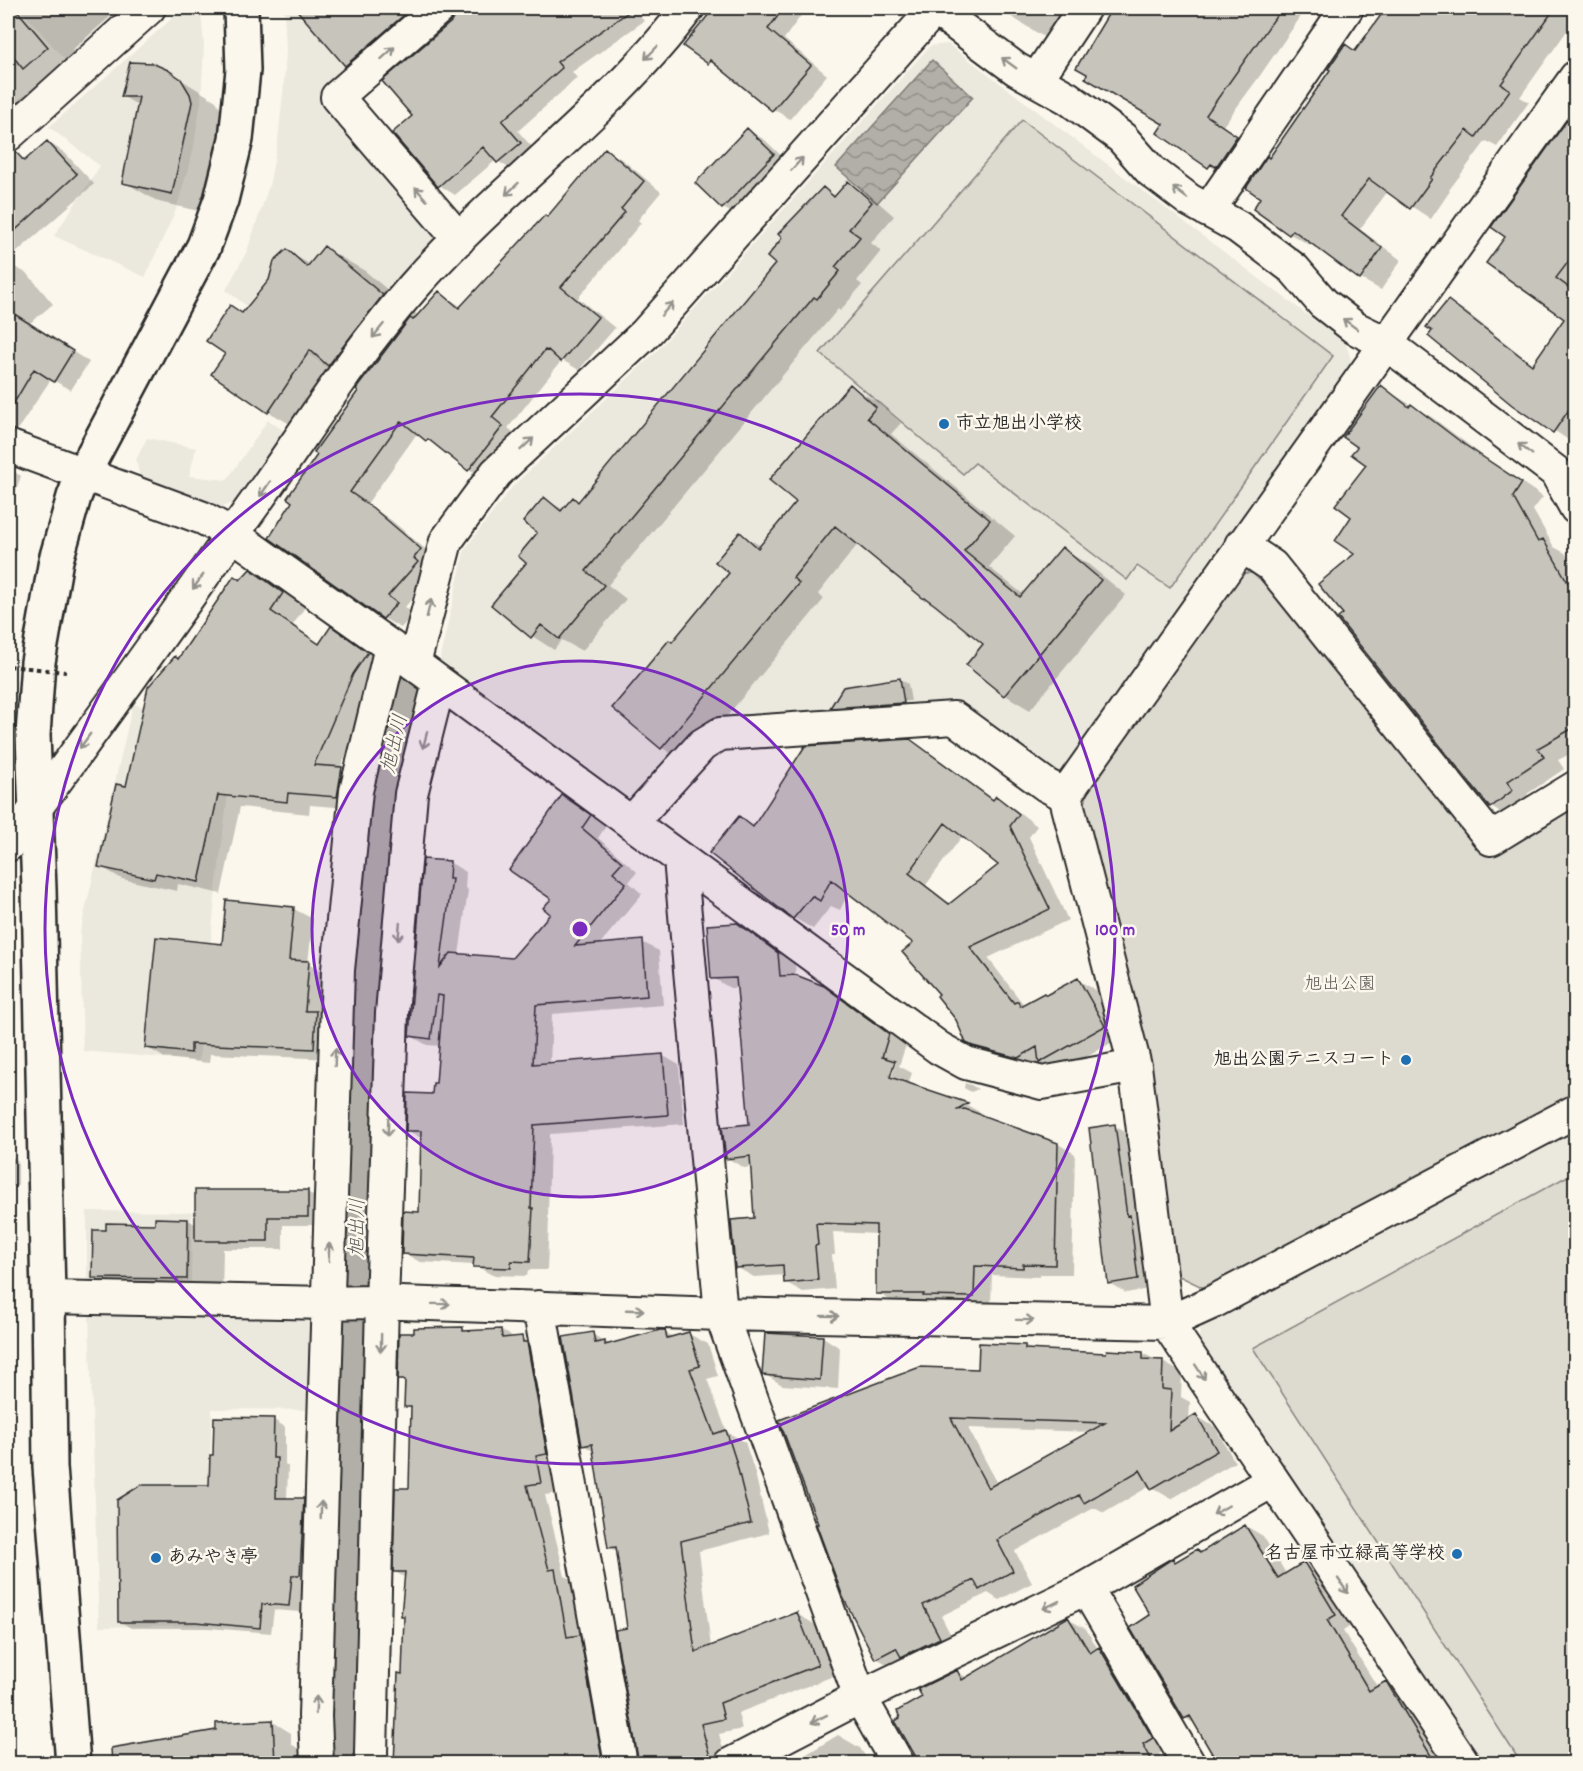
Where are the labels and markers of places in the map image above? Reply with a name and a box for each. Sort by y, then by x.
place label: 市立旭出小学校 [956,412,1082,437]
marker: 市立旭出小学校 [937,417,951,431]
centre of rings [570,919,590,939]
place label: 旭出公園テニスコート [1214,1048,1394,1073]
marker: 旭出公園テニスコート [1399,1053,1413,1067]
place label: 名古屋市立緑高等学校 [1265,1542,1445,1567]
place label: あみやき亭 [168,1546,258,1571]
marker: 名古屋市立緑高等学校 [1450,1547,1464,1561]
marker: あみやき亭 [149,1551,163,1565]

